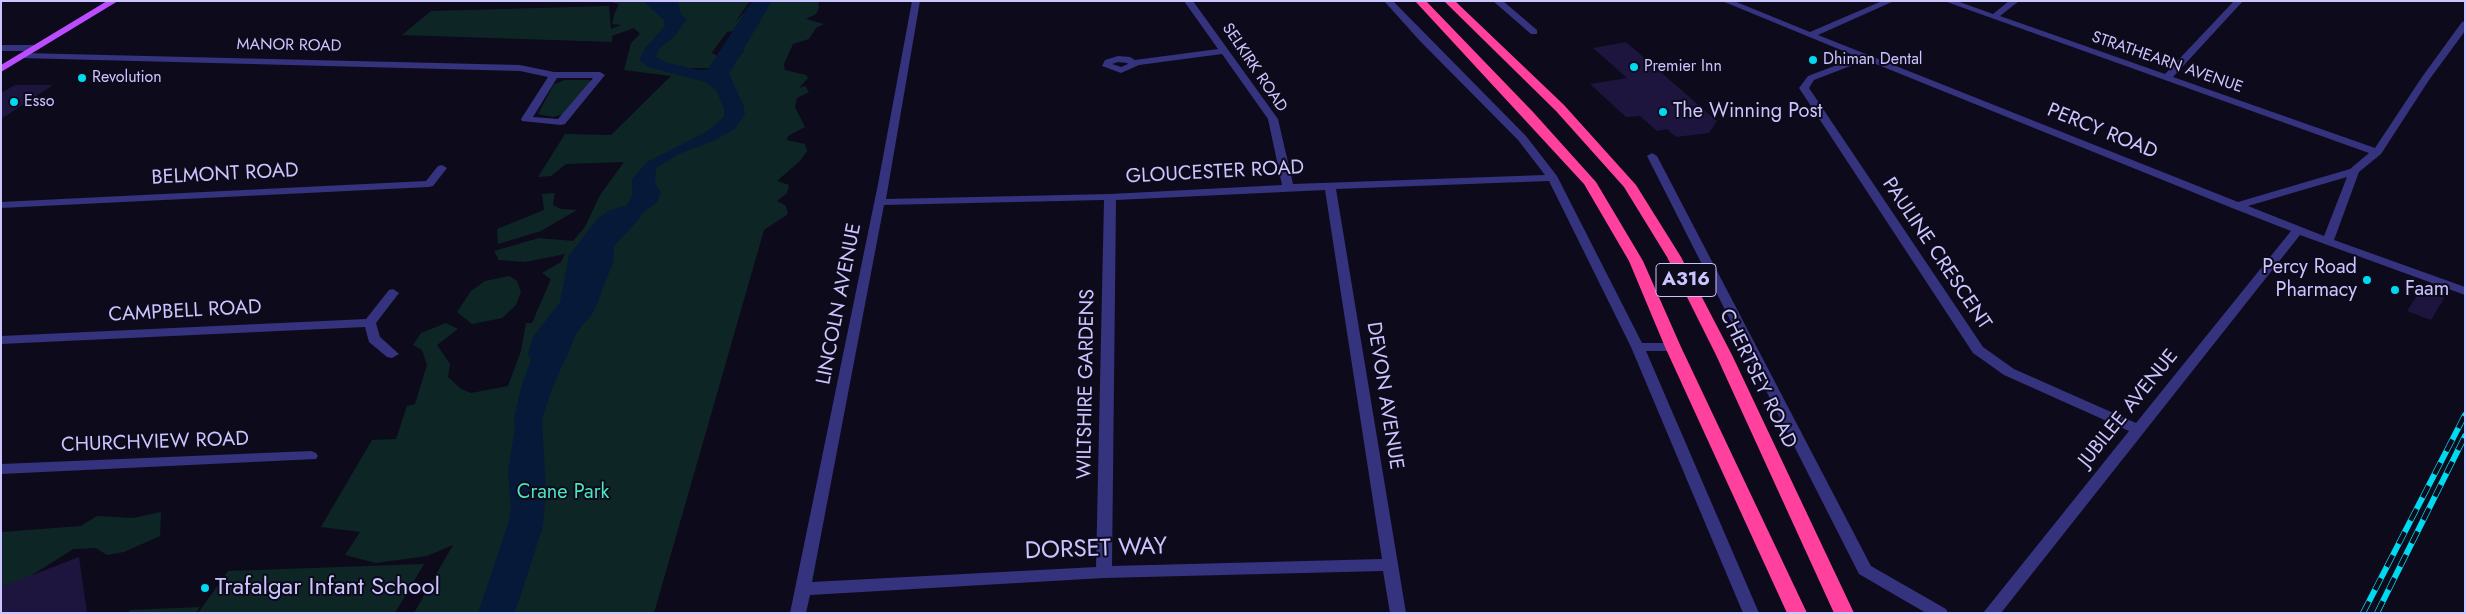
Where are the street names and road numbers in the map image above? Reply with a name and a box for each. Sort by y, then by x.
street label: SELKIRK ROAD [1217,20,1291,116]
street label: STRATHEARN AVENUE [2089,28,2245,98]
street label: MANOR ROAD [236,35,342,57]
street label: PERCY ROAD [2043,99,2161,165]
street label: GLOUCESTER ROAD [1125,156,1305,190]
street label: BELMONT ROAD [151,159,299,191]
street label: PAULINE CRESCENT [1876,173,1996,335]
street label: LINCOLN AVENUE [813,221,867,387]
road number: A316 [1656,264,1716,296]
street label: WILTSHIRE GARDENS [1073,289,1101,479]
street label: CAMPBELL ROAD [108,296,262,328]
street label: CHERTSEY ROAD [1713,305,1801,453]
street label: DEVON AVENUE [1360,320,1408,472]
street label: JUBILEE AVENUE [2074,345,2184,473]
street label: CHURCHVIEW ROAD [61,428,249,458]
street label: DORSET WAY [1024,533,1168,567]

